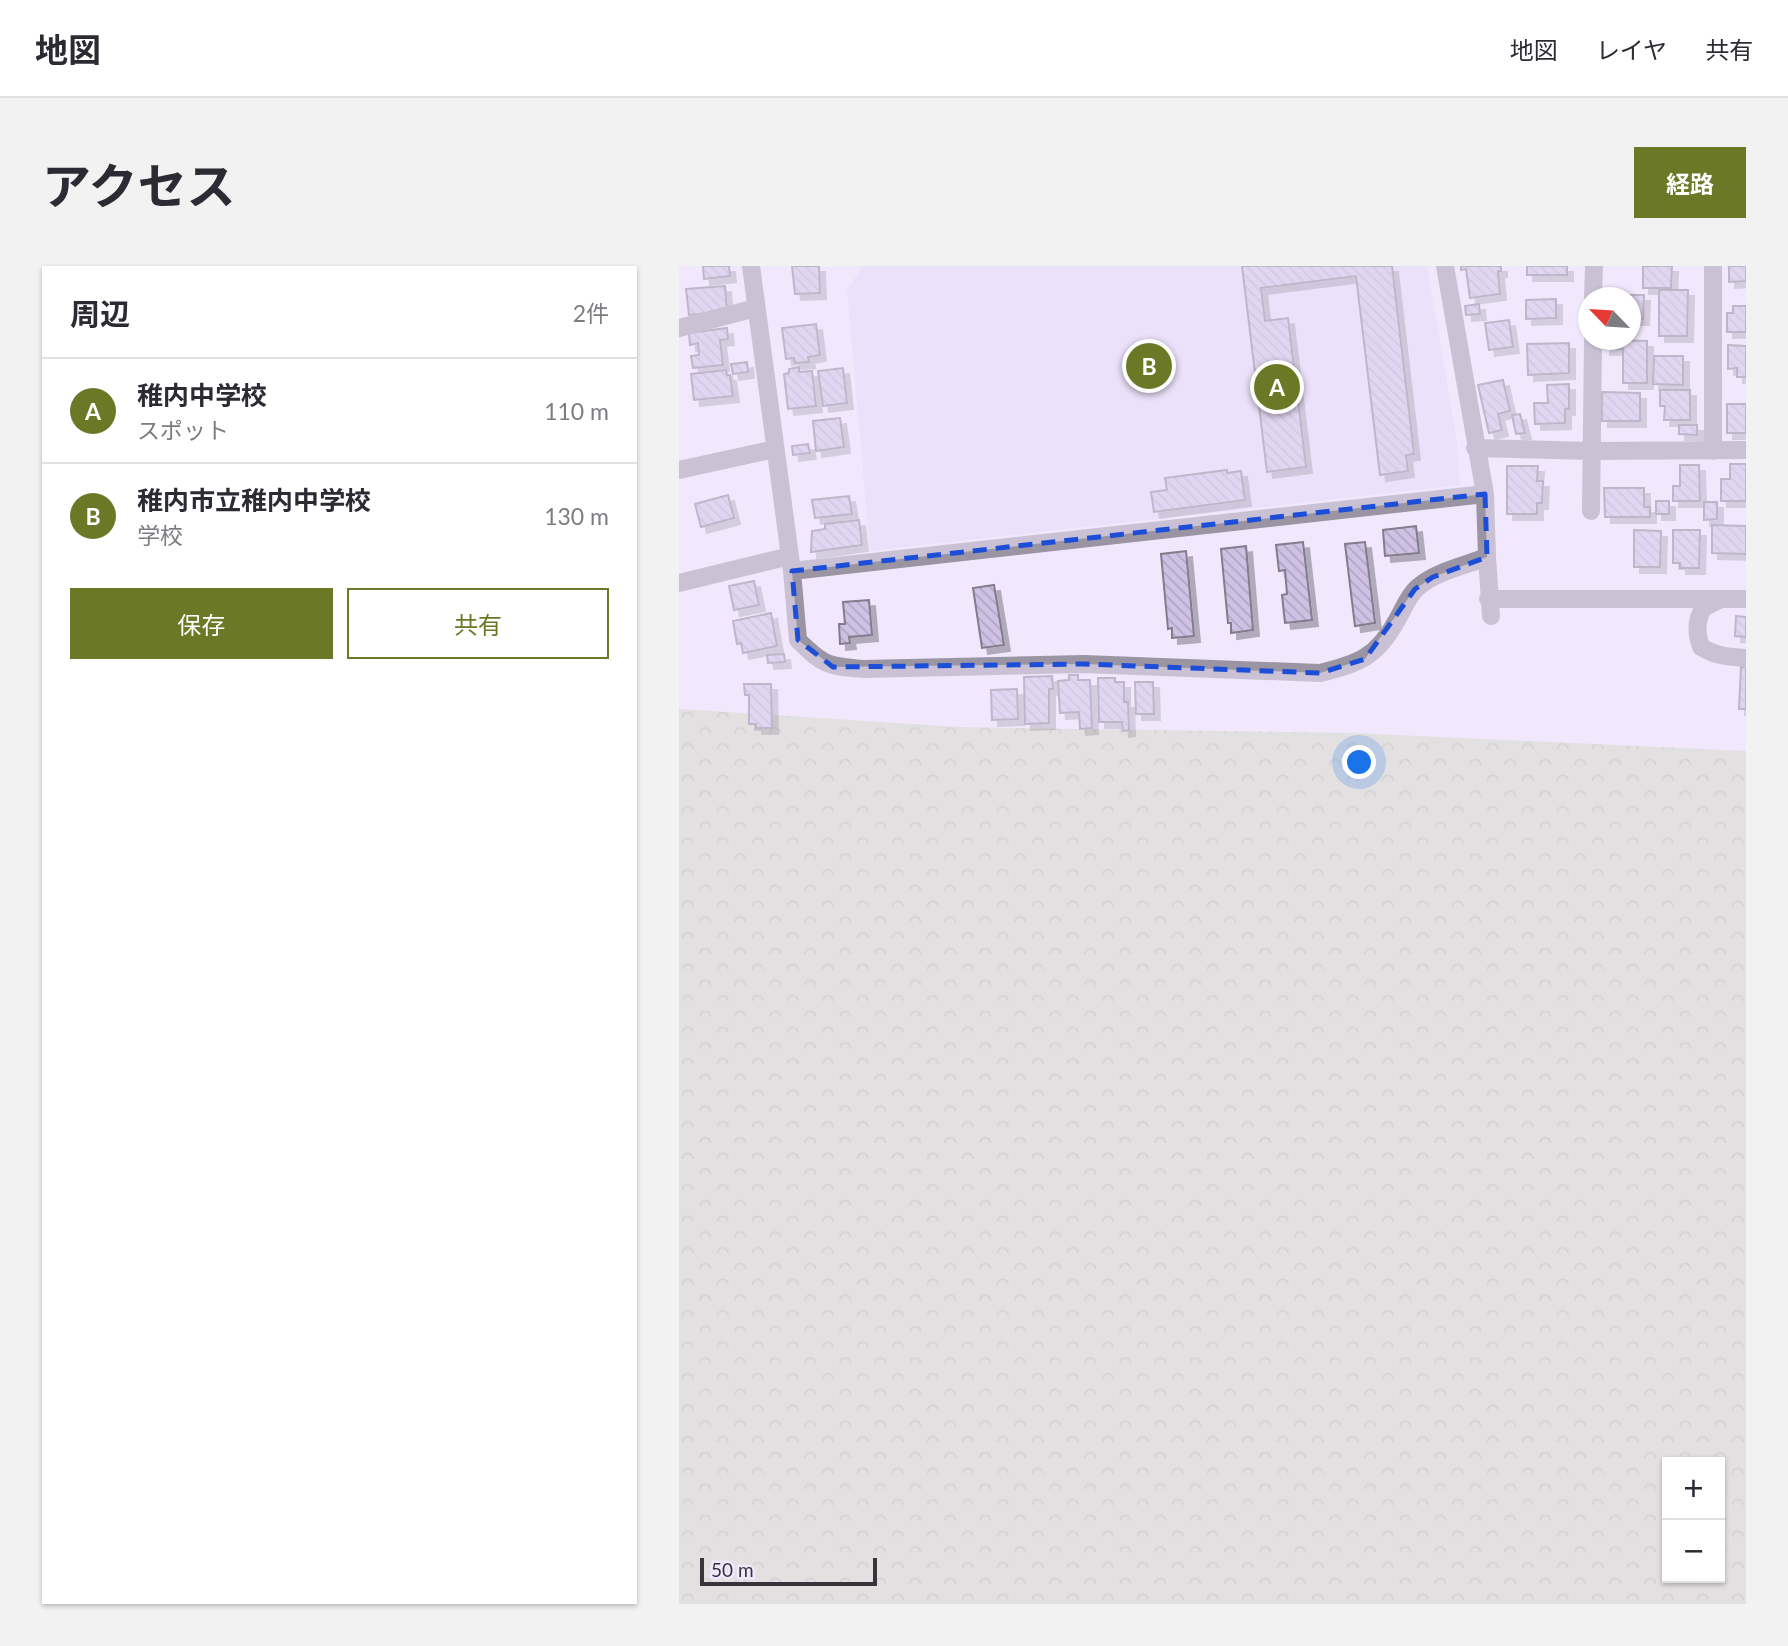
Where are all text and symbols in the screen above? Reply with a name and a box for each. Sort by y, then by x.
text: 地図 [35,29,101,69]
text: 地図 [1510,35,1558,64]
text: レイヤ [1596,35,1667,64]
text: 共有 [1705,35,1753,64]
button: 経路 [1634,147,1746,218]
text: アクセス [42,156,236,214]
north arrow [1578,287,1641,350]
text: 周辺 [70,295,130,331]
text: 2件 [573,299,609,327]
pin: B [1126,340,1172,392]
pin: A [1254,361,1300,413]
text: 稚内中学校 [137,379,267,411]
text: A [85,397,101,425]
text: 110 m [544,397,609,425]
text: スポット [137,416,229,444]
text: 稚内市立稚内中学校 [137,484,371,516]
text: B [85,502,101,530]
text: 130 m [544,502,609,530]
text: 学校 [137,521,183,549]
button: 保存 [70,588,333,659]
button: 共有 [347,588,609,659]
your location [1342,745,1376,779]
map controls [1662,1457,1725,1583]
button: + [1662,1457,1725,1520]
button: − [1662,1520,1725,1583]
scale bar [700,1555,877,1587]
text: 50 m [711,1558,754,1581]

